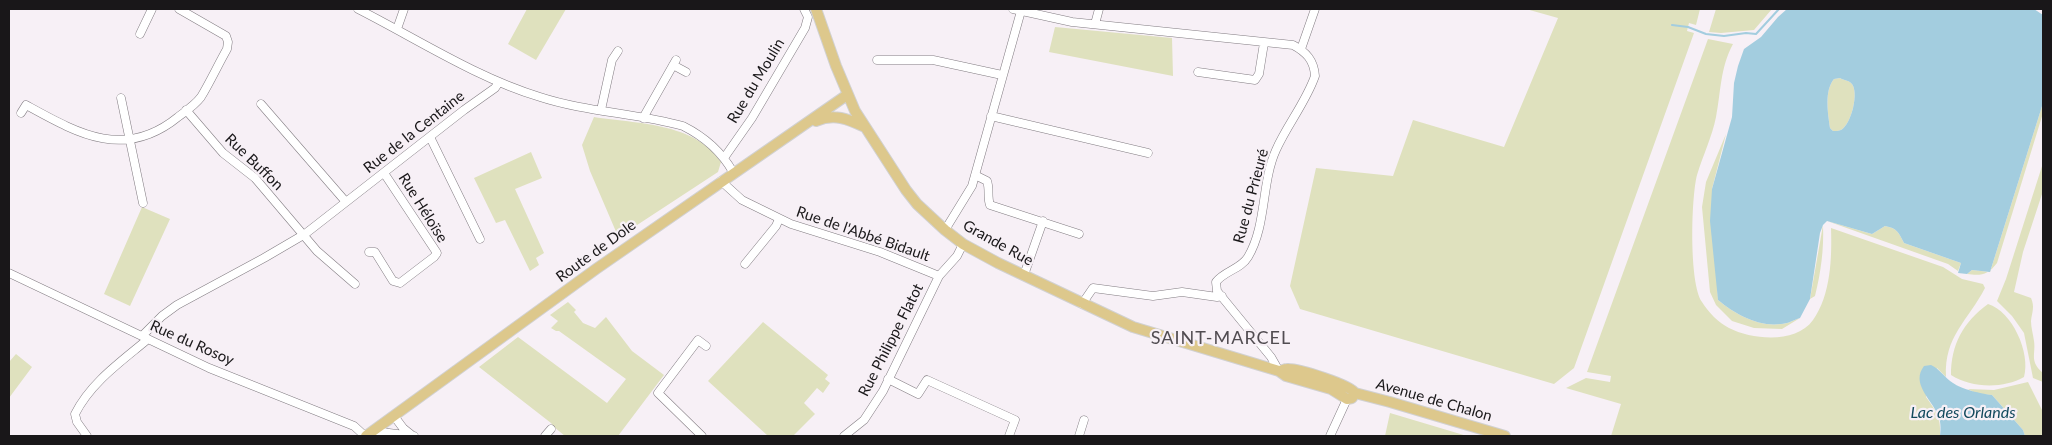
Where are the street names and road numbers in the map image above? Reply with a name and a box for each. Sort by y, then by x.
street label: Rue du Moulin [724,35,788,127]
street label: Rue de la Centaine [360,87,468,177]
street label: Rue Buffon [221,130,287,194]
street label: Rue du Prieuré [1230,147,1272,245]
street label: Rue Héloïse [395,170,451,246]
street label: Rue de l'Abbé Bidault [794,203,932,265]
street label: Route de Dole [553,216,639,286]
street label: Grande Rue [960,216,1036,270]
street label: Rue Philippe Flatot [855,281,927,399]
street label: Rue du Rosoy [147,317,237,369]
street label: Avenue de Chalon [1374,375,1494,425]

